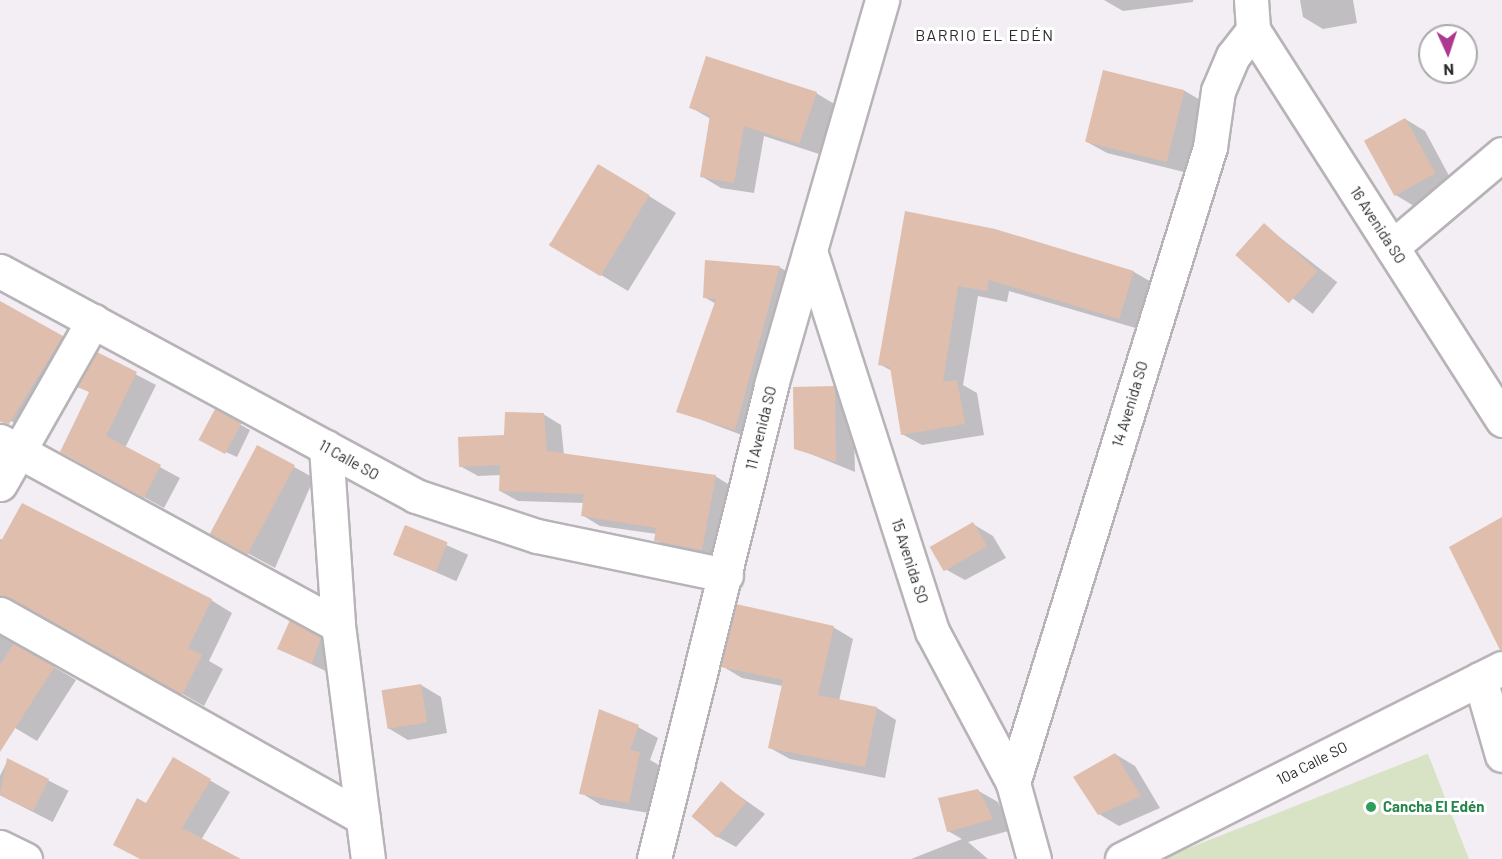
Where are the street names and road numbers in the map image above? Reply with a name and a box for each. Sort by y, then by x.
street label: 16 Avenida SO [1346,183,1410,267]
street label: 14 Avenida SO [1108,359,1152,449]
street label: 11 Avenida SO [742,384,780,472]
street label: 11 Calle SO [316,436,382,484]
street label: 15 Avenida SO [888,516,932,606]
street label: 10a Calle SO [1274,737,1350,789]

